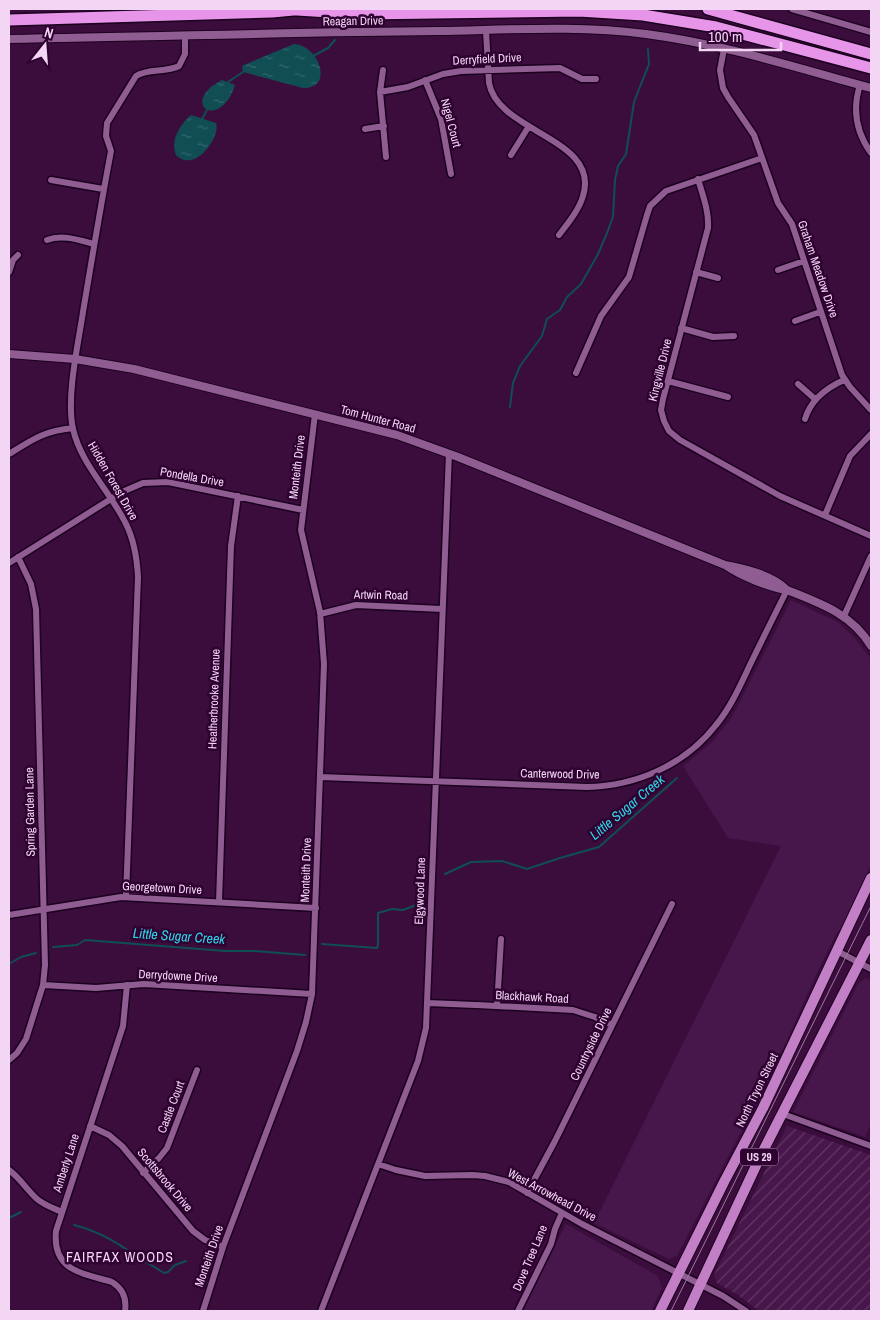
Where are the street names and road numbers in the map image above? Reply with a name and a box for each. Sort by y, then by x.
street label: Reagan Drive [323,12,383,30]
street label: Derryfield Drive [452,49,522,69]
street label: Nigel Court [437,97,465,149]
street label: Graham Meadow Drive [794,218,842,320]
street label: Kingville Drive [644,337,676,403]
street label: Tom Hunter Road [339,401,417,437]
street label: Monteith Drive [285,434,309,500]
street label: Hidden Forest Drive [84,439,142,523]
street label: Pondella Drive [159,464,225,490]
street label: Artwin Road [353,587,408,603]
street label: Heatherbrooke Avenue [204,649,224,749]
street label: Canterwood Drive [520,765,600,783]
street label: Spring Garden Lane [21,767,39,857]
street label: Monteith Drive [297,837,315,903]
street label: Elgywood Lane [411,857,429,925]
street label: Georgetown Drive [122,878,202,898]
street label: Derrydowne Drive [138,966,218,986]
street label: Blackhawk Road [495,987,569,1007]
street label: Countryside Drive [566,1005,616,1083]
street label: North Tryon Street [732,1050,782,1130]
street label: Castle Court [154,1078,188,1135]
street label: Amberly Lane [49,1132,83,1195]
street label: Scottsbrook Drive [134,1145,196,1215]
road number: US 29 [740,1148,778,1166]
street label: West Arrowhead Drive [505,1165,599,1225]
street label: Monteith Drive [191,1223,227,1289]
street label: Dove Tree Lane [509,1223,551,1293]

